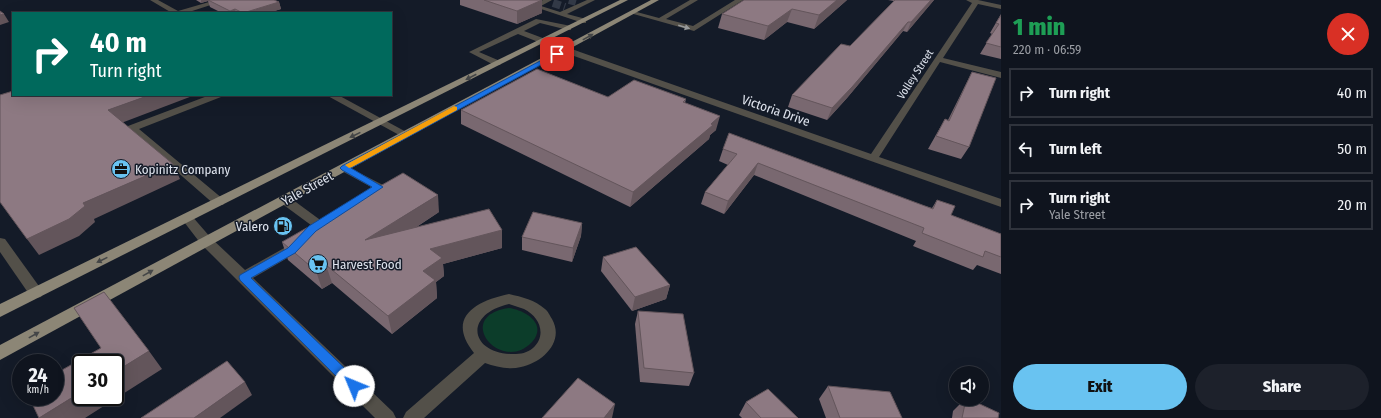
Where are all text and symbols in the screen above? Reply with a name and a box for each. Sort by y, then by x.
text: 1 min [1013,13,1065,41]
button: close [1327,13,1369,55]
one-way arrow [678,24,690,30]
text: 40 m [90,26,147,59]
icon: right [24,28,76,80]
one-way arrow [582,34,594,41]
pin [540,37,574,71]
text: 220 m · 06:59 [1013,42,1081,57]
icon: arrive [546,43,568,65]
street label: Volley Street [895,47,937,102]
text: Turn right [90,60,162,82]
one-way arrow [465,73,477,80]
icon: right [1015,82,1037,104]
text: Turn right [1049,84,1110,102]
text: 40 m [1337,84,1367,102]
street label: Victoria Drive [740,92,812,129]
one-way arrow [349,131,360,138]
icon: left [1015,138,1037,160]
text: Turn left [1049,140,1102,158]
text: 50 m [1337,140,1367,158]
office icon: Kopinitz Company [110,158,132,180]
place label: Kopinitz Company [135,162,230,177]
street label: Yale Street [279,168,336,209]
text: Turn right [1049,189,1110,207]
icon: right [1015,194,1037,216]
text: 20 m [1338,196,1367,214]
text: Yale Street [1049,207,1106,222]
fuel station icon: Valero [272,215,294,237]
place label: Valero [236,219,269,234]
supermarket icon: Harvest Food [307,253,329,275]
one-way arrow [96,257,108,263]
place label: Harvest Food [332,257,402,272]
one-way arrow [143,269,154,276]
one-way arrow [28,331,40,338]
speed limit sign: 30 [72,354,124,406]
text: 24 [28,363,48,387]
button: Exit [1013,364,1187,410]
button: Share [1195,364,1369,410]
position arrow [333,365,375,407]
map controls [949,366,989,406]
button: sound [949,366,989,406]
text: km/h [27,384,49,396]

